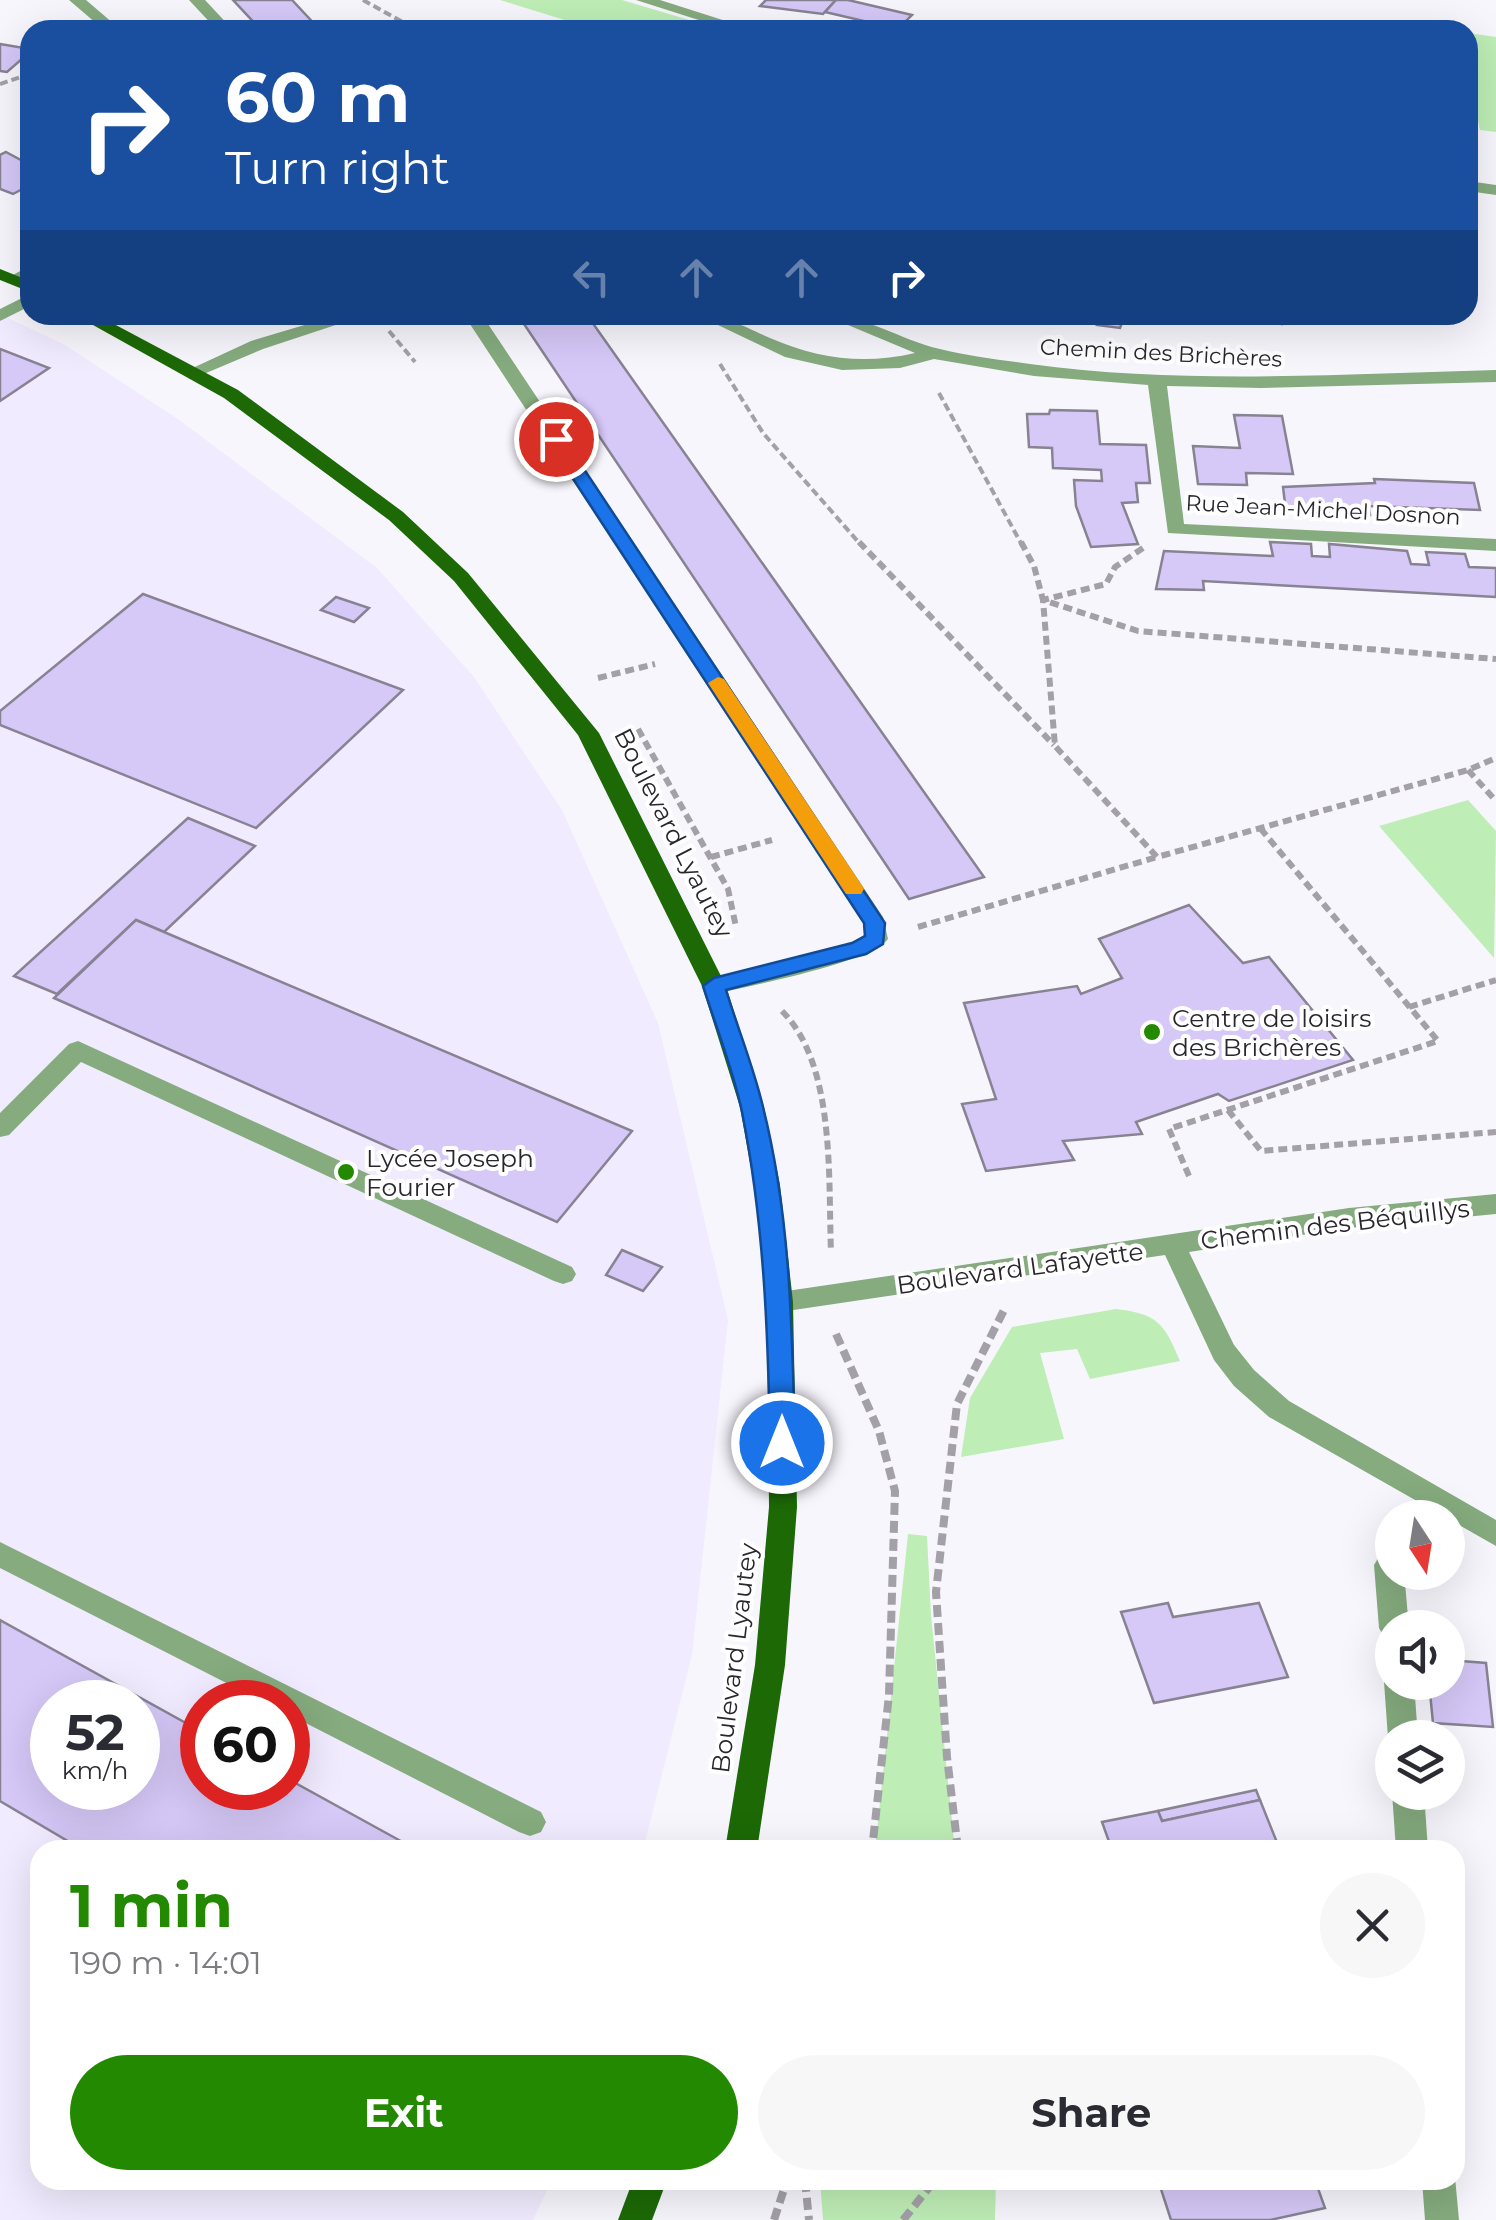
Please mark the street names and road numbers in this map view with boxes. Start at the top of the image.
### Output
street label: Chemin des Brichères [1039,333,1283,373]
street label: Rue Jean-Michel Dosnon [1185,489,1461,531]
street label: Boulevard Lyautey [608,723,740,943]
street label: Chemin des Béquillys [1199,1193,1471,1255]
street label: Boulevard Lafayette [895,1236,1145,1300]
street label: Boulevard Lyautey [705,1541,763,1775]

